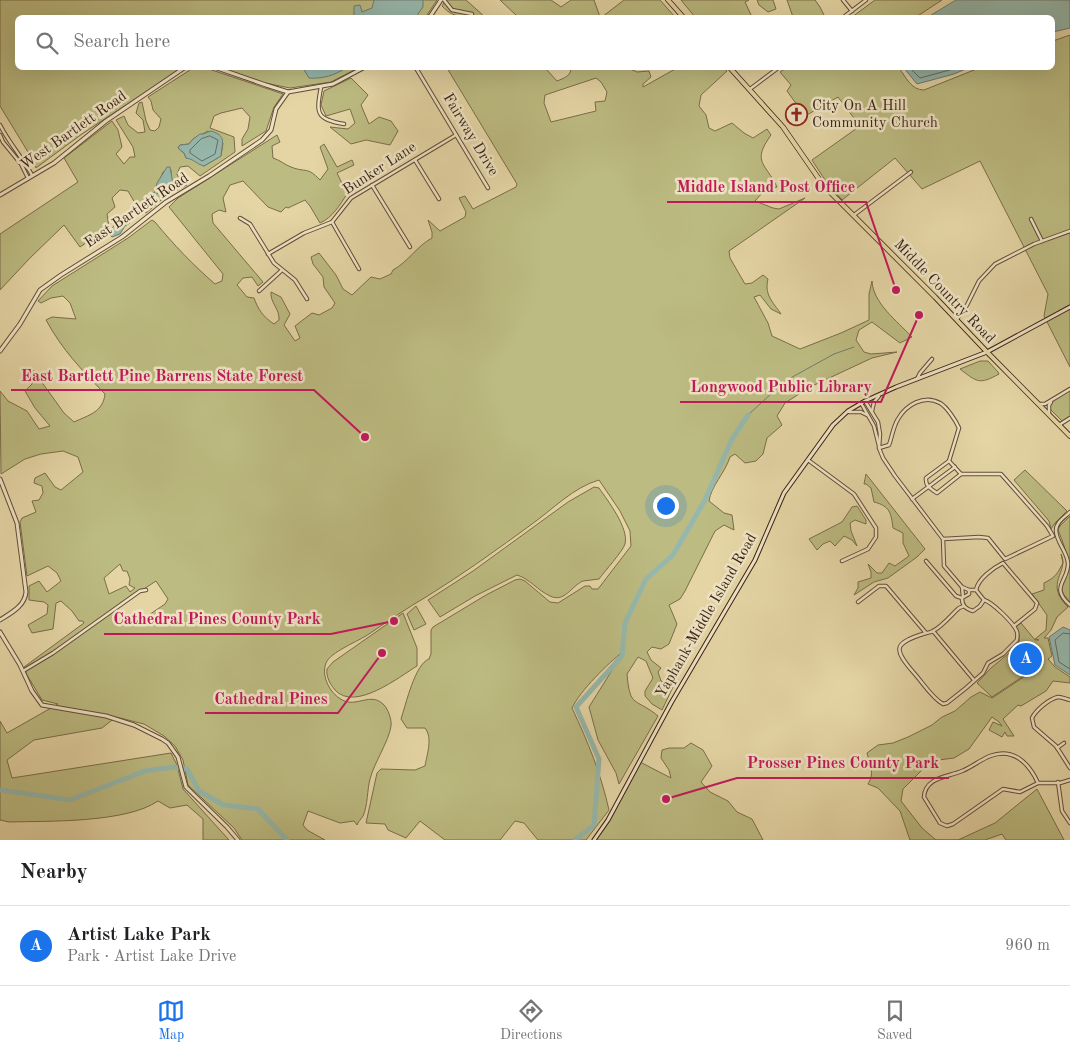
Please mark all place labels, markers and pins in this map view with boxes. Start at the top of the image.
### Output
place label: City On A Hill Community Church [812,99,938,131]
church icon: City On A Hill Community Church [784,103,808,127]
callout: Middle Island Post Office [667,171,866,202]
callout: East Bartlett Pine Barrens State Forest [11,359,314,390]
callout: Longwood Public Library [680,371,881,402]
callout: Cathedral Pines County Park [104,603,331,634]
pin: A [1010,640,1042,678]
callout: Cathedral Pines [205,682,338,713]
callout: Prosser Pines County Park [737,747,949,778]

